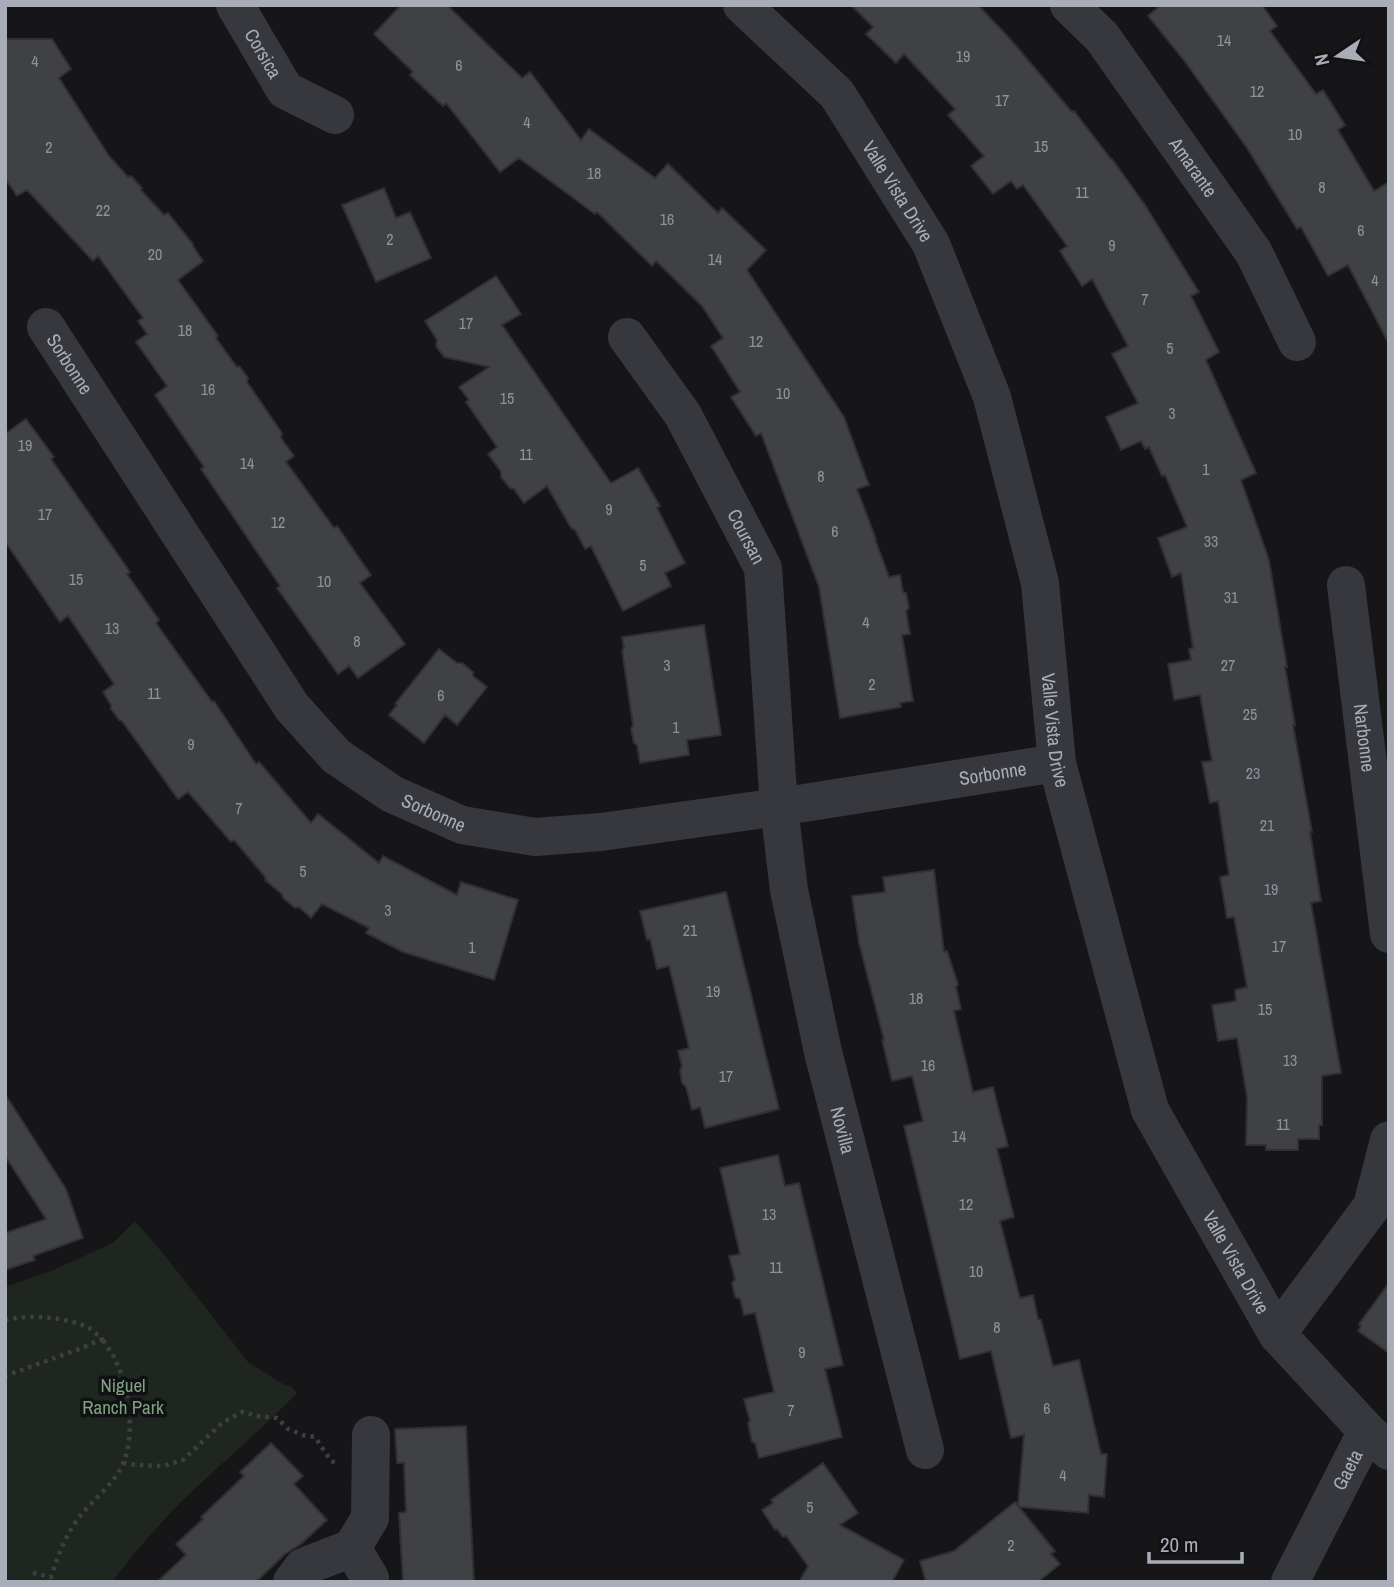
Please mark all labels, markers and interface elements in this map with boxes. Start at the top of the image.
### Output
north arrow [1303,21,1373,91]
street label: Corsica [239,24,288,83]
house number: 14 [1217,29,1231,51]
house number: 19 [956,45,970,67]
house number: 4 [31,50,39,72]
text: N [1308,51,1335,68]
house number: 6 [455,54,463,76]
house number: 12 [1250,80,1264,102]
house number: 17 [995,89,1009,111]
house number: 4 [523,111,531,133]
house number: 10 [1288,123,1302,145]
street label: Amarante [1163,131,1224,202]
house number: 15 [1034,135,1048,157]
house number: 2 [45,136,53,158]
street label: Valle Vista Drive [856,136,939,247]
house number: 18 [587,162,601,184]
house number: 8 [1318,176,1326,198]
house number: 11 [1075,181,1090,203]
house number: 22 [96,199,110,221]
house number: 16 [660,208,674,230]
house number: 6 [1357,219,1365,241]
house number: 2 [386,228,394,250]
house number: 9 [1108,234,1116,256]
house number: 20 [148,243,162,265]
house number: 14 [708,248,722,270]
house number: 4 [1371,269,1379,291]
house number: 7 [1141,288,1149,310]
house number: 17 [459,312,473,334]
house number: 18 [178,319,192,341]
street label: Sorbonne [41,328,99,399]
house number: 12 [749,330,763,352]
house number: 5 [1166,337,1174,359]
house number: 16 [201,378,215,400]
house number: 10 [776,382,790,404]
house number: 15 [500,387,514,409]
house number: 3 [1168,402,1176,424]
house number: 19 [18,434,32,456]
house number: 11 [519,443,534,465]
house number: 14 [240,452,254,474]
house number: 1 [1202,458,1210,480]
house number: 8 [817,465,825,487]
house number: 9 [605,498,613,520]
house number: 17 [38,503,52,525]
street label: Coursan [721,504,772,569]
house number: 12 [271,511,285,533]
house number: 6 [831,520,839,542]
house number: 33 [1204,530,1218,552]
house number: 5 [639,554,647,576]
house number: 15 [69,568,83,590]
house number: 10 [317,570,331,592]
house number: 31 [1224,586,1239,608]
house number: 4 [862,611,870,633]
house number: 13 [105,617,119,639]
house number: 8 [353,630,361,652]
house number: 3 [663,654,671,676]
house number: 27 [1221,654,1235,676]
street label: Valle Vista Drive [1036,672,1076,790]
house number: 2 [868,673,876,695]
house number: 11 [147,682,162,704]
house number: 6 [437,684,445,706]
street label: Narbonne [1348,702,1382,773]
house number: 25 [1243,703,1257,725]
house number: 1 [672,716,680,738]
house number: 9 [187,733,195,755]
street label: Sorbonne [957,755,1028,791]
house number: 23 [1246,762,1260,784]
street label: Sorbonne [398,787,470,838]
house number: 7 [235,797,243,819]
house number: 21 [1260,814,1275,836]
house number: 5 [299,860,307,882]
house number: 19 [1264,878,1278,900]
house number: 3 [384,899,392,921]
house number: 21 [683,919,698,941]
house number: 17 [1272,935,1286,957]
house number: 1 [468,936,476,958]
house number: 19 [706,980,720,1002]
house number: 18 [909,987,923,1009]
house number: 15 [1258,998,1272,1020]
house number: 13 [1283,1049,1297,1071]
house number: 16 [921,1054,935,1076]
house number: 17 [719,1065,733,1087]
street label: Novilla [825,1104,862,1157]
house number: 11 [1276,1113,1291,1135]
house number: 14 [952,1125,966,1147]
house number: 12 [959,1193,973,1215]
house number: 13 [762,1203,776,1225]
street label: Valle Vista Drive [1197,1206,1276,1319]
house number: 11 [769,1256,784,1278]
house number: 10 [969,1260,983,1282]
house number: 8 [993,1316,1001,1338]
house number: 9 [798,1341,806,1363]
park label: Niguel Ranch Park [82,1372,164,1420]
house number: 6 [1043,1397,1051,1419]
house number: 7 [787,1399,795,1421]
street label: Gaeta [1326,1445,1369,1495]
house number: 4 [1059,1464,1067,1486]
house number: 5 [806,1496,814,1518]
scale bar [1149,1520,1242,1564]
text: 20 m [1160,1530,1198,1559]
house number: 2 [1007,1534,1015,1556]

